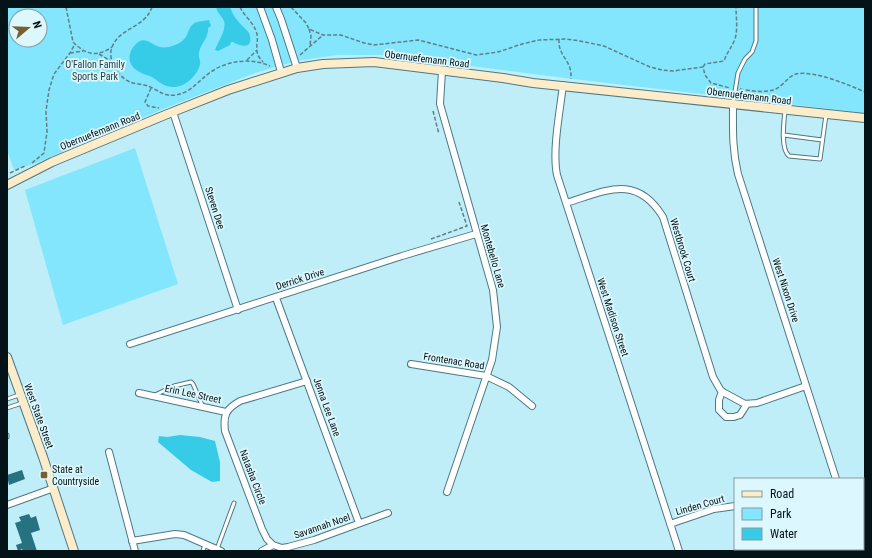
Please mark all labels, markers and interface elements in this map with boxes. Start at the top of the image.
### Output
north arrow [8,8,48,48]
text: N [30,20,44,30]
street label: Obernuefemann Road [384,48,470,70]
park label: O'Fallon Family Sports Park [65,59,125,82]
street label: Obernuefemann Road [706,85,792,107]
street label: Obernuefemann Road [58,110,142,152]
street label: Steven Dee [203,185,227,231]
street label: Westbrook Court [668,217,698,283]
street label: Montebello Lane [479,223,507,289]
street label: West Nixon Drive [770,256,802,324]
street label: Derrick Drive [274,266,326,292]
street label: West Madison Street [595,276,631,358]
street label: Frontenac Road [423,351,485,371]
street label: Jenna Lee Lane [311,376,343,438]
street label: West State Street [22,382,56,450]
street label: Erin Lee Street [164,383,222,405]
street label: Natasha Circle [238,448,269,506]
place label: State at Countryside [52,464,99,487]
marker: State at Countryside [39,470,49,480]
legend [734,478,864,550]
text: Road [770,487,794,501]
street label: Linden Court [674,493,726,517]
text: Park [770,507,792,521]
street label: Savannah Noel [292,511,352,541]
text: Water [770,527,798,541]

